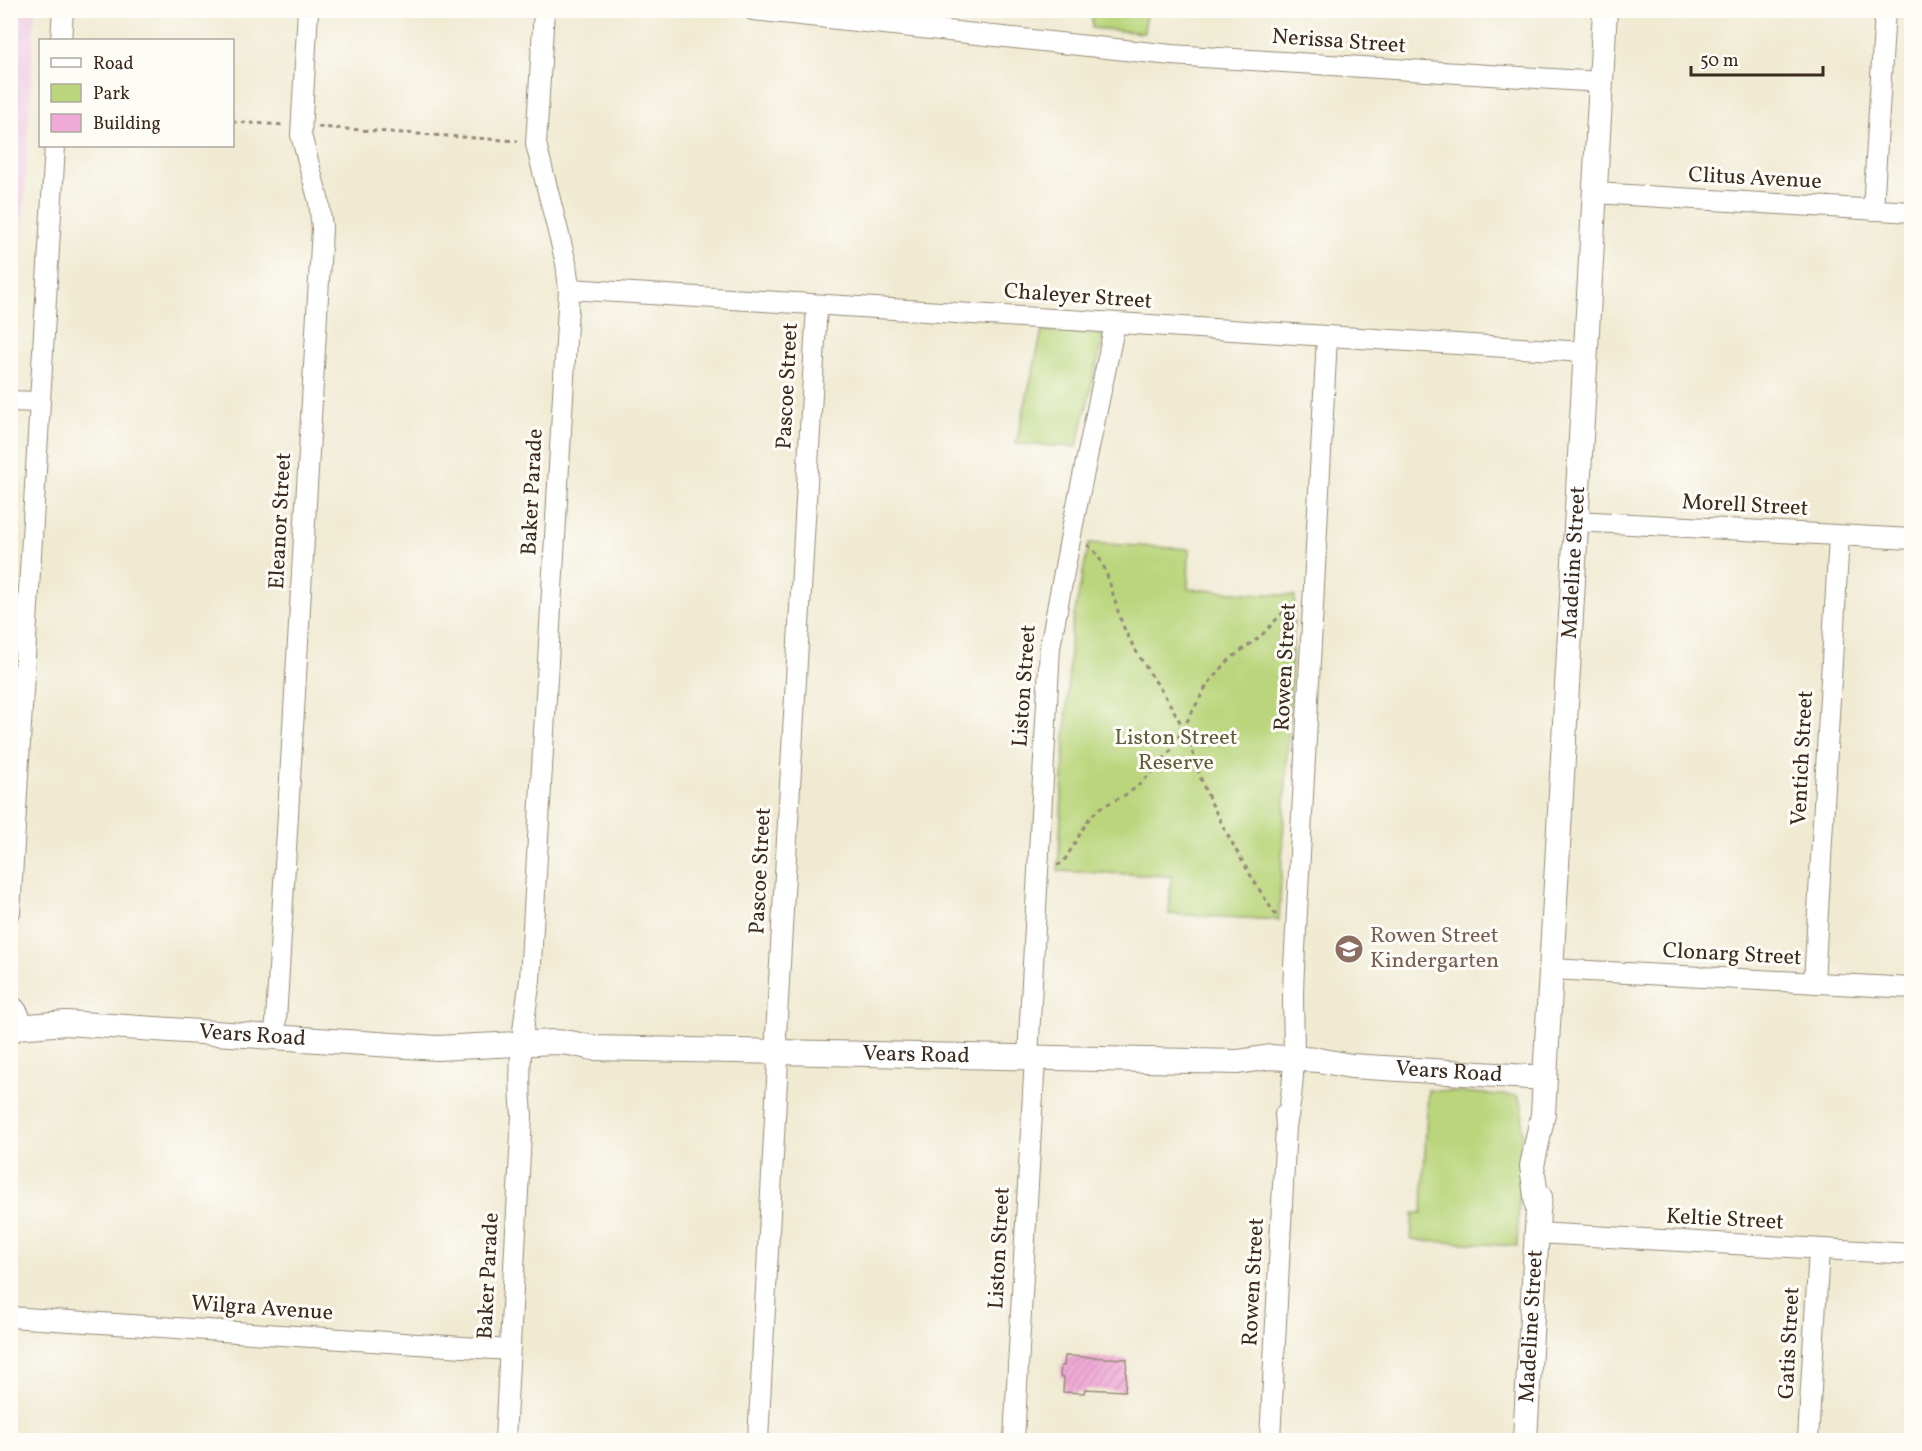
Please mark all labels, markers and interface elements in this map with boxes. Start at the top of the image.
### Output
street label: Nerissa Street [1271,22,1407,62]
legend [39,39,234,147]
scale bar [1691,39,1823,77]
text: 50 m [1700,49,1739,74]
text: Road [93,52,134,77]
text: Park [93,82,130,107]
text: Building [93,112,161,137]
street label: Clitus Avenue [1688,160,1822,198]
street label: Chaleyer Street [1003,276,1153,318]
street label: Pascoe Street [769,321,807,450]
street label: Baker Parade [514,428,552,556]
street label: Eleanor Street [262,451,300,590]
street label: Madeline Street [1554,485,1594,640]
street label: Morell Street [1681,487,1809,525]
street label: Rowen Street [1267,602,1305,732]
street label: Liston Street [1005,623,1045,748]
street label: Ventich Street [1784,689,1822,826]
park label: Liston Street Reserve [1115,723,1238,779]
street label: Pascoe Street [742,806,780,935]
place label: Rowen Street Kindergarten [1370,921,1499,977]
school or university icon: Rowen Street Kindergarten [1333,933,1365,965]
street label: Clonarg Street [1662,936,1803,974]
street label: Vears Road [198,1016,307,1055]
street label: Vears Road [862,1038,970,1072]
street label: Vears Road [1394,1053,1503,1091]
street label: Liston Street [981,1186,1019,1310]
street label: Keltie Street [1665,1201,1785,1239]
street label: Baker Parade [470,1212,508,1340]
street label: Rowen Street [1235,1217,1273,1347]
street label: Madeline Street [1512,1249,1551,1404]
street label: Gatis Street [1772,1286,1808,1400]
street label: Wilgra Avenue [190,1289,334,1329]

